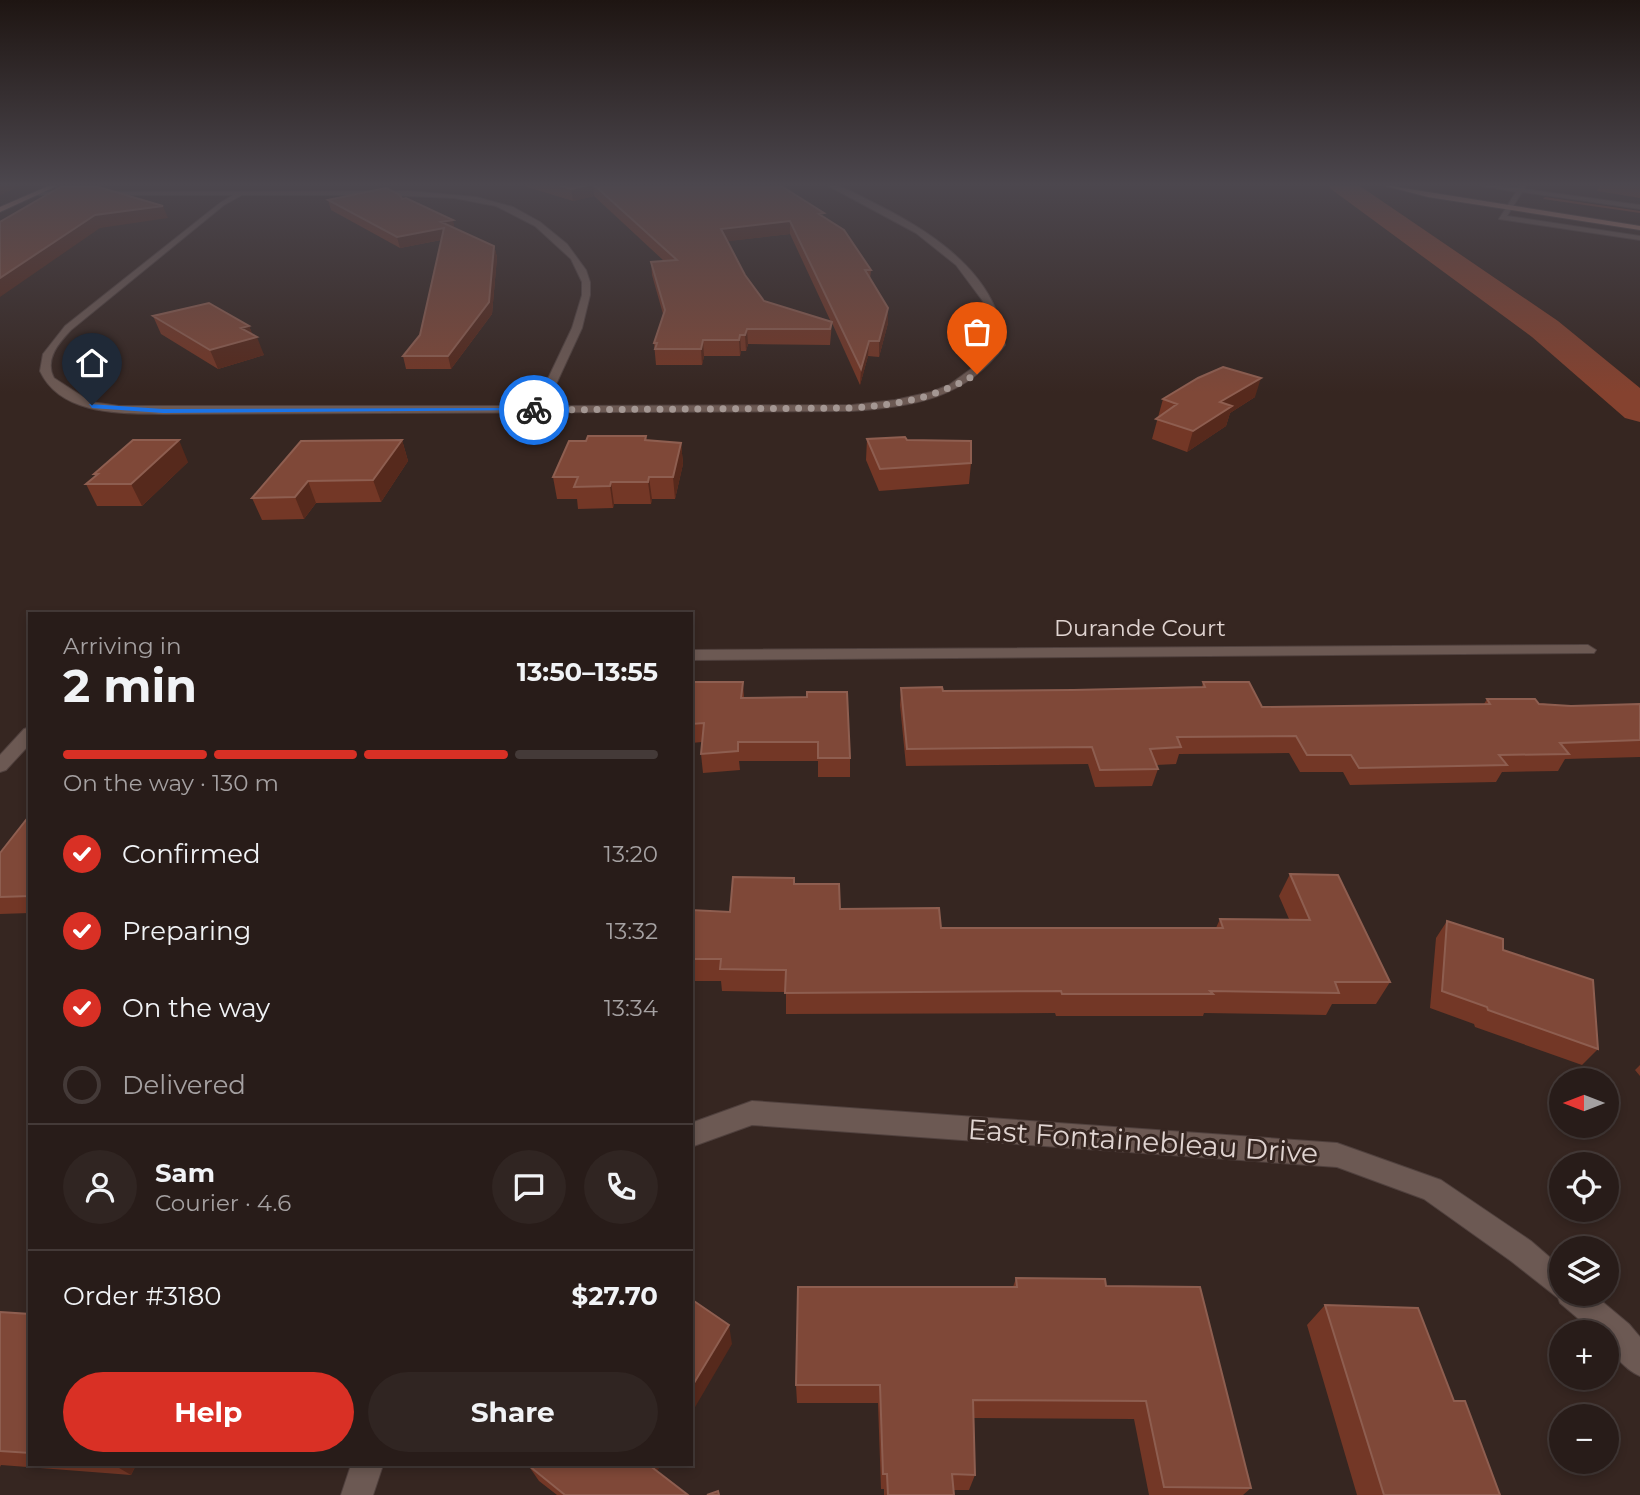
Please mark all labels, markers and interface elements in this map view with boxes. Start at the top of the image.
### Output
pin [947,302,1007,374]
icon: bag [958,313,996,351]
pin [62,333,122,405]
icon: home [73,344,111,382]
courier [499,375,569,445]
icon: bike [515,391,553,429]
street label: Durande Court [1054,614,1226,642]
text: Arriving in [63,632,182,660]
text: 13:50–13:55 [517,656,658,688]
text: 2 min [63,657,197,714]
text: On the way · 130 m [63,769,279,797]
icon: check [63,835,101,873]
text: Confirmed [122,838,261,870]
text: 13:20 [604,840,658,868]
icon: check [63,912,101,950]
text: Preparing [122,915,251,947]
text: 13:32 [606,917,658,945]
icon: check [63,989,101,1027]
text: On the way [122,992,270,1024]
text: 13:34 [604,994,658,1022]
north arrow [1549,1068,1619,1138]
map controls [1549,1068,1619,1474]
text: Delivered [122,1069,246,1101]
street label: East Fontainebleau Drive [967,1112,1319,1170]
button: person [63,1150,137,1224]
button: chat [492,1150,566,1224]
button: phone [584,1150,658,1224]
button: locate [1549,1152,1619,1222]
text: Sam [155,1157,215,1189]
text: Courier · 4.6 [155,1189,291,1217]
button: layers [1549,1236,1619,1306]
text: Order #3180 [63,1280,221,1312]
text: $27.70 [572,1280,658,1312]
button: + [1549,1320,1619,1390]
button: Help [63,1372,354,1452]
button: Share [368,1372,658,1452]
button: − [1549,1404,1619,1474]

